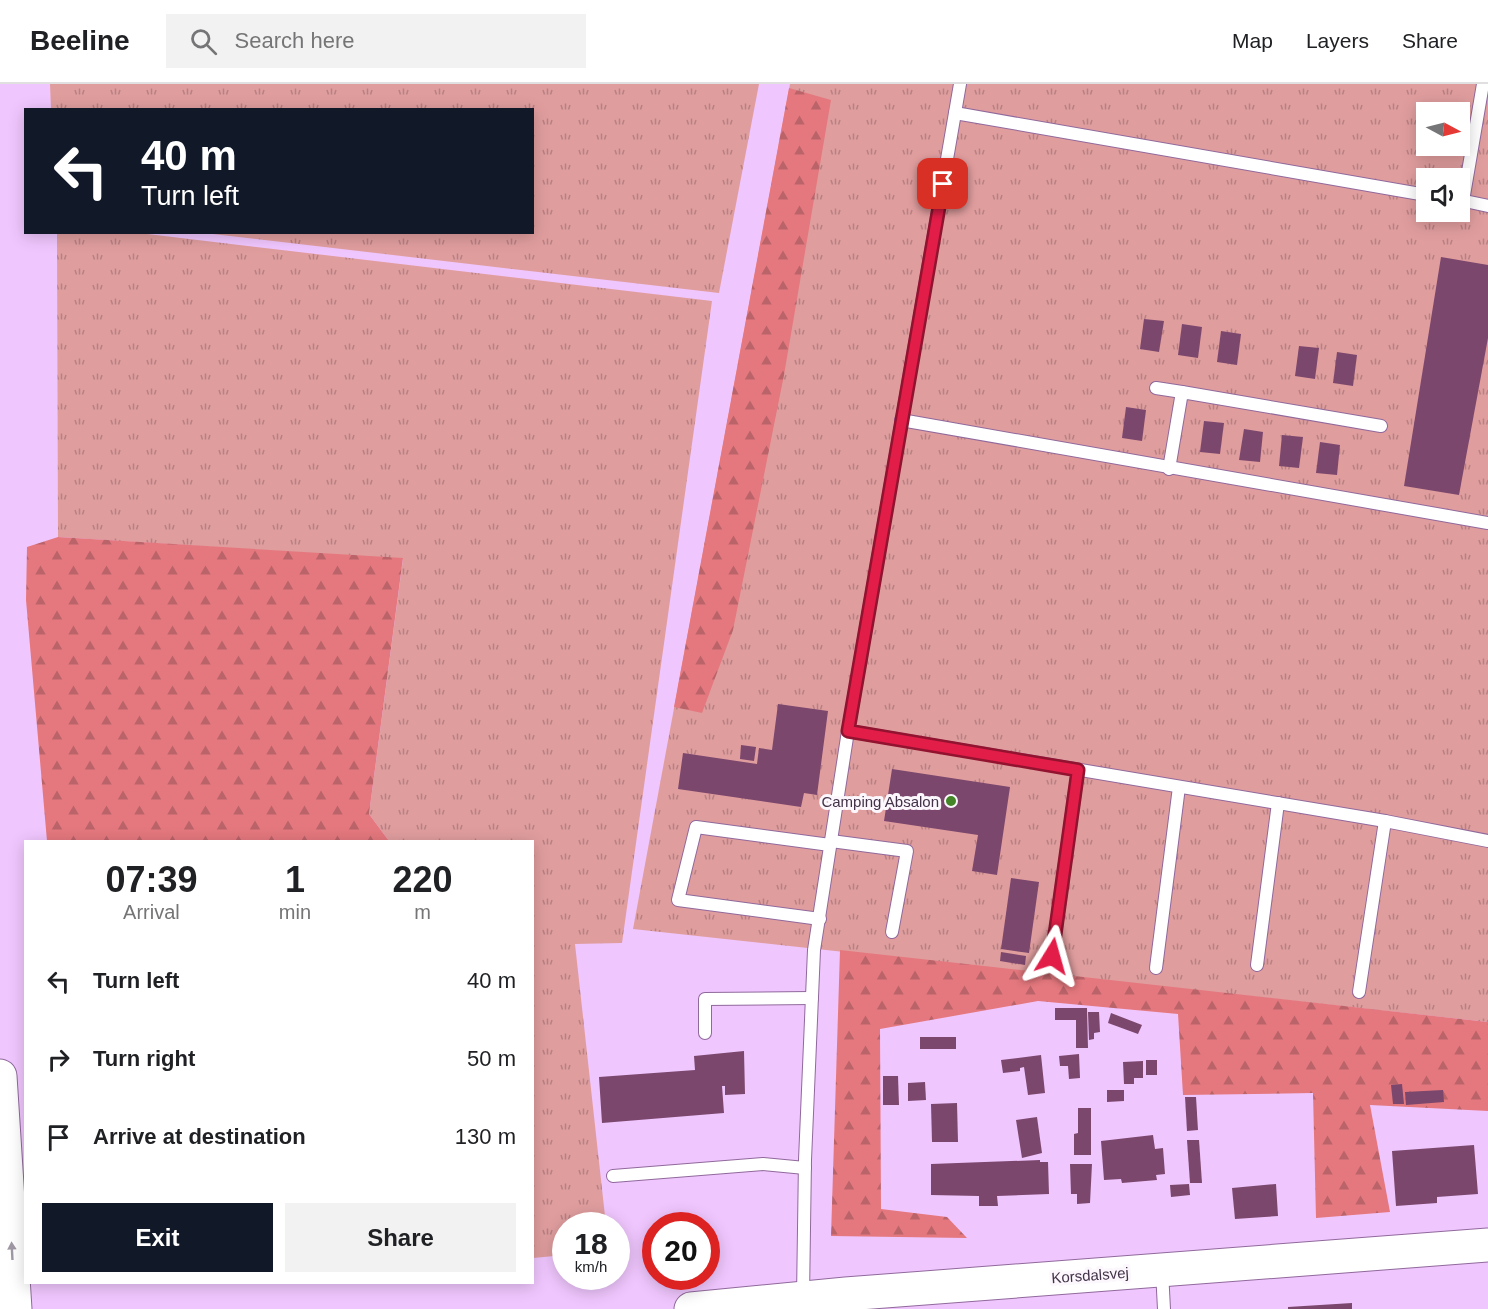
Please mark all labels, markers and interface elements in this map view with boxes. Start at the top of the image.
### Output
search box [166,14,586,68]
text: Beeline [30,25,130,56]
icon: search [187,25,220,58]
text: Search here [235,28,354,53]
text: Map [1232,29,1273,52]
text: Layers [1306,29,1369,52]
text: Share [1402,29,1458,52]
north arrow [1416,102,1470,156]
map controls [1416,102,1470,222]
icon: left [42,132,120,210]
text: 40 m [141,132,237,179]
pin [917,158,968,209]
icon: arrive [926,167,959,200]
button: sound [1416,168,1470,222]
text: Turn left [141,181,239,211]
place label: Camping Absalon [821,793,939,810]
marker: Camping Absalon [944,794,958,808]
text: 07:39 [105,859,197,900]
text: 1 [285,859,305,900]
text: 220 [392,859,453,900]
text: Arrival [123,901,180,923]
text: min [279,901,311,923]
text: m [414,901,431,923]
position arrow [1020,924,1084,988]
icon: left [42,965,75,998]
text: Turn left [93,968,179,993]
text: 40 m [467,968,516,993]
icon: right [42,1043,75,1076]
text: Turn right [93,1046,195,1071]
text: 50 m [467,1046,516,1071]
icon: arrive [42,1121,75,1154]
text: Arrive at destination [93,1124,306,1149]
text: 130 m [455,1124,516,1149]
button: Exit [42,1203,273,1272]
button: Share [285,1203,516,1272]
speed limit sign: 20 [642,1212,720,1290]
text: 18 [574,1227,608,1260]
one-way arrow [7,1241,16,1260]
text: km/h [575,1258,607,1275]
street label: Korsdalsvej [1051,1264,1129,1286]

